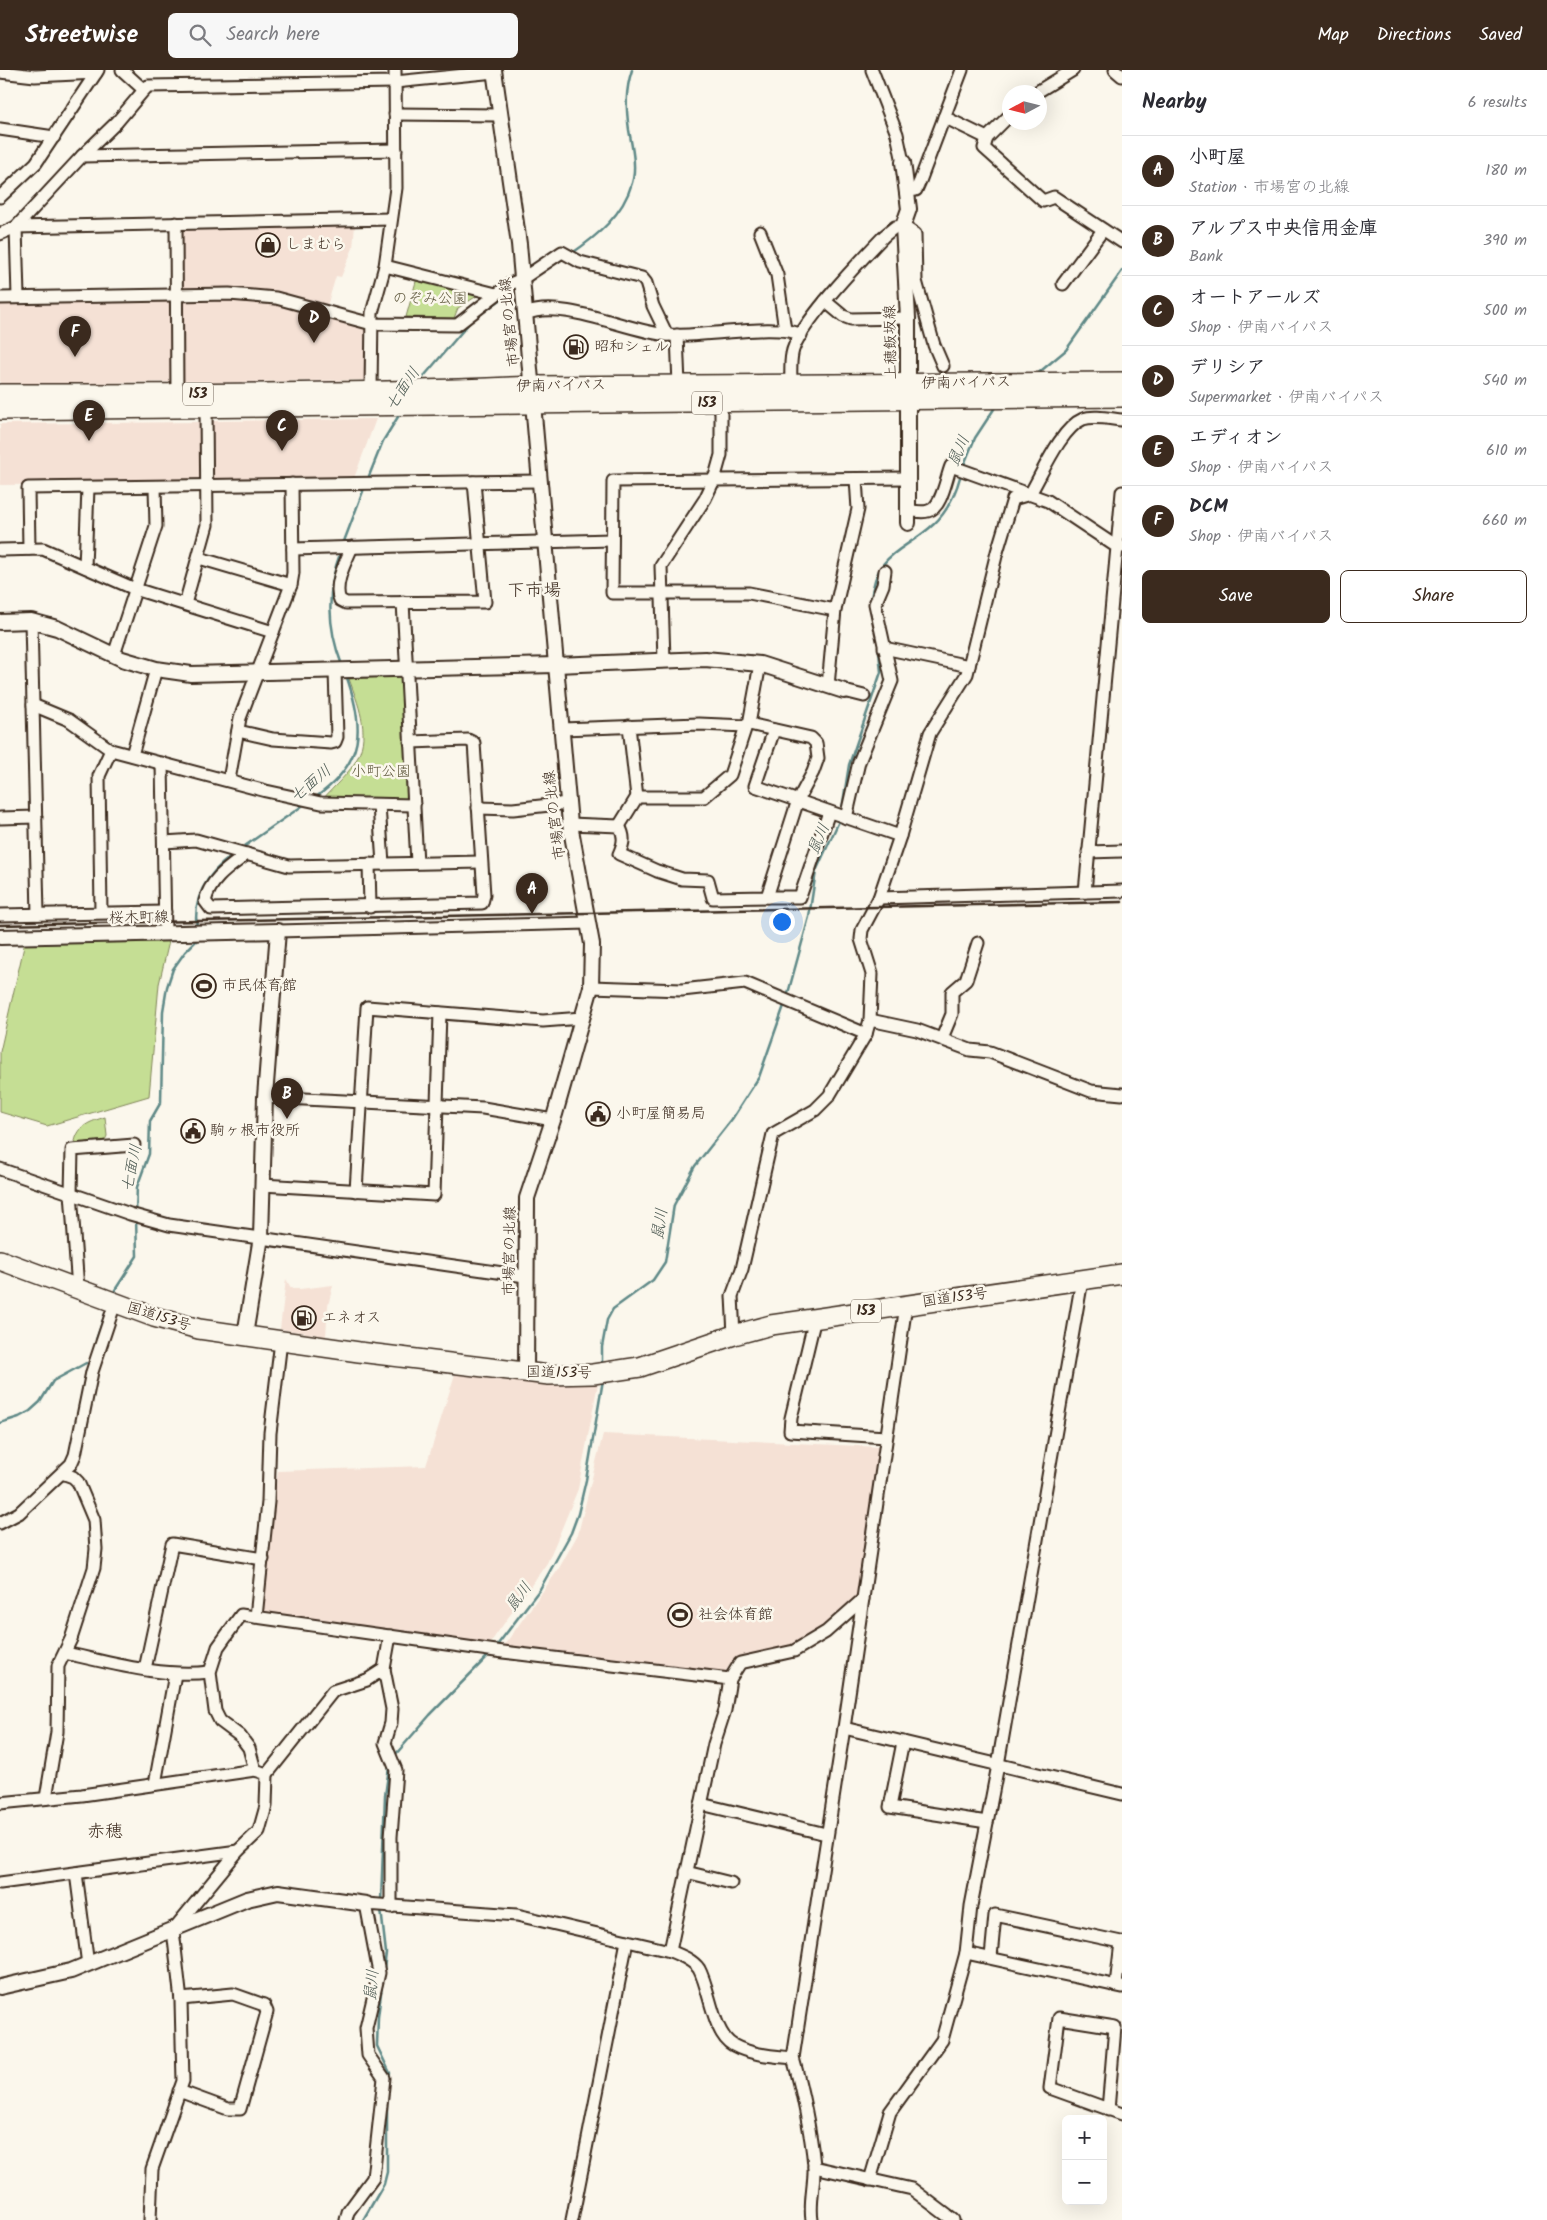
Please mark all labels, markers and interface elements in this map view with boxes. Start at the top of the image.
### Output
search box [168,13,518,58]
text: Streetwise [25,16,138,55]
text: Search here [226,20,320,50]
icon: search [186,21,214,49]
text: Map [1317,21,1349,50]
text: Directions [1377,21,1451,50]
text: Saved [1479,21,1522,50]
north arrow [1002,85,1047,130]
text: Nearby [1142,86,1207,119]
text: 6 results [1468,90,1527,115]
text: 小町屋 [1189,143,1246,173]
text: A [1153,158,1163,183]
text: 180 m [1485,158,1527,183]
text: Station · 市場宮の北線 [1189,175,1350,200]
text: アルプス中央信用金庫 [1189,214,1378,244]
text: B [1153,228,1163,253]
text: 390 m [1483,228,1527,253]
shop icon: しまむら [255,232,281,258]
place label: しまむら [286,233,346,257]
text: Bank [1189,244,1223,269]
street label: 市場宮の北線 [493,276,527,368]
text: オートアールズ [1189,283,1320,313]
park label: のぞみ公園 [392,287,468,311]
text: C [1153,298,1163,323]
text: 500 m [1483,298,1527,323]
pin: D [298,302,330,343]
street label: 上穂飯坂線 [878,304,904,380]
text: Shop · 伊南バイパス [1189,315,1333,340]
pin: F [59,316,91,357]
fuel station icon: 昭和シェル [563,334,589,360]
place label: 昭和シェル [594,335,669,359]
text: デリシア [1189,353,1265,383]
water label: 七面川 [379,362,427,416]
text: D [1153,368,1163,393]
text: 540 m [1482,368,1527,393]
street label: 伊南バイパス [921,370,1011,396]
street label: 伊南バイパス [516,373,606,399]
road number: 153 [183,382,213,406]
text: Supermarket · 伊南バイパス [1189,385,1384,410]
road number: 153 [692,392,722,414]
pin: E [73,400,105,441]
pin: C [266,410,298,451]
text: エディオン [1189,423,1282,453]
water label: 鼠川 [941,431,977,471]
text: E [1154,438,1162,463]
text: 610 m [1486,438,1527,463]
text: Shop · 伊南バイパス [1189,455,1333,480]
text: DCM [1189,492,1228,522]
text: F [1154,508,1162,533]
text: 660 m [1482,508,1527,533]
text: Shop · 伊南バイパス [1189,524,1333,549]
button: Save [1142,570,1330,623]
button: Share [1340,570,1527,623]
district label: 下市場 [507,577,561,606]
water label: 七面川 [285,759,337,809]
park label: 小町公園 [351,760,411,784]
street label: 市場宮の北線 [538,769,572,861]
water label: 鼠川 [801,819,837,859]
pin: A [516,873,548,914]
street label: 桜木町線 [109,905,169,931]
your location [769,909,795,935]
sports icon: 市民体育館 [191,973,217,999]
place label: 市民体育館 [222,974,297,998]
pin: B [271,1078,303,1119]
public building icon: 小町屋簡易局 [585,1101,611,1127]
place label: 小町屋簡易局 [616,1102,706,1126]
public building icon: 駒ヶ根市役所 [180,1118,206,1144]
place label: 駒ヶ根市役所 [210,1119,300,1143]
water label: 七面川 [115,1142,149,1194]
street label: 市場宮の北線 [497,1206,523,1296]
water label: 鼠川 [645,1206,675,1242]
street label: 国道153号 [920,1282,990,1314]
street label: 国道153号 [124,1296,194,1338]
road number: 153 [851,1300,881,1322]
fuel station icon: エネオス [291,1305,317,1331]
place label: エネオス [322,1306,381,1330]
street label: 国道153号 [526,1360,592,1386]
water label: 鼠川 [499,1577,539,1617]
sports icon: 社会体育館 [667,1602,693,1628]
place label: 社会体育館 [698,1603,773,1627]
district label: 赤穂 [87,1818,123,1847]
water label: 鼠川 [358,1968,386,2002]
map controls [1062,2115,1107,2205]
button: + [1062,2115,1107,2160]
button: − [1062,2160,1107,2205]

